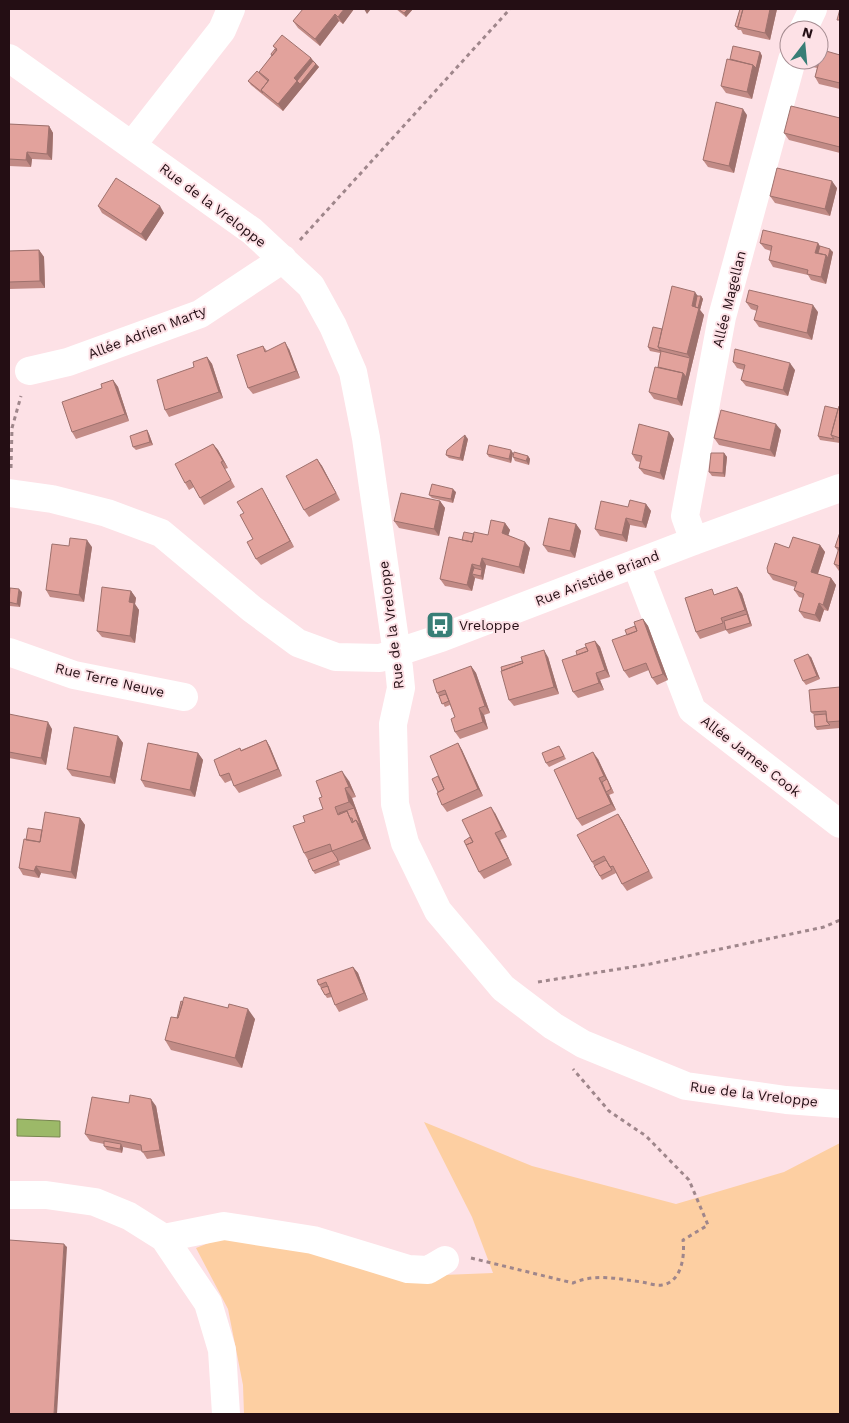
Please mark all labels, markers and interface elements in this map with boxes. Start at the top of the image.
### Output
north arrow [779,20,829,70]
text: N [800,23,815,42]
street label: Rue de la Vreloppe [157,160,269,250]
street label: Allée Magellan [709,249,749,349]
street label: Allée Adrien Marty [86,302,209,362]
street label: Rue Aristide Briand [533,547,661,609]
street label: Rue de la Vreloppe [375,560,407,690]
bus stop icon: Vreloppe [425,610,455,640]
place label: Vreloppe [459,617,519,633]
street label: Rue Terre Neuve [54,660,166,700]
street label: Allée James Cook [698,712,804,800]
street label: Rue de la Vreloppe [689,1078,819,1110]

